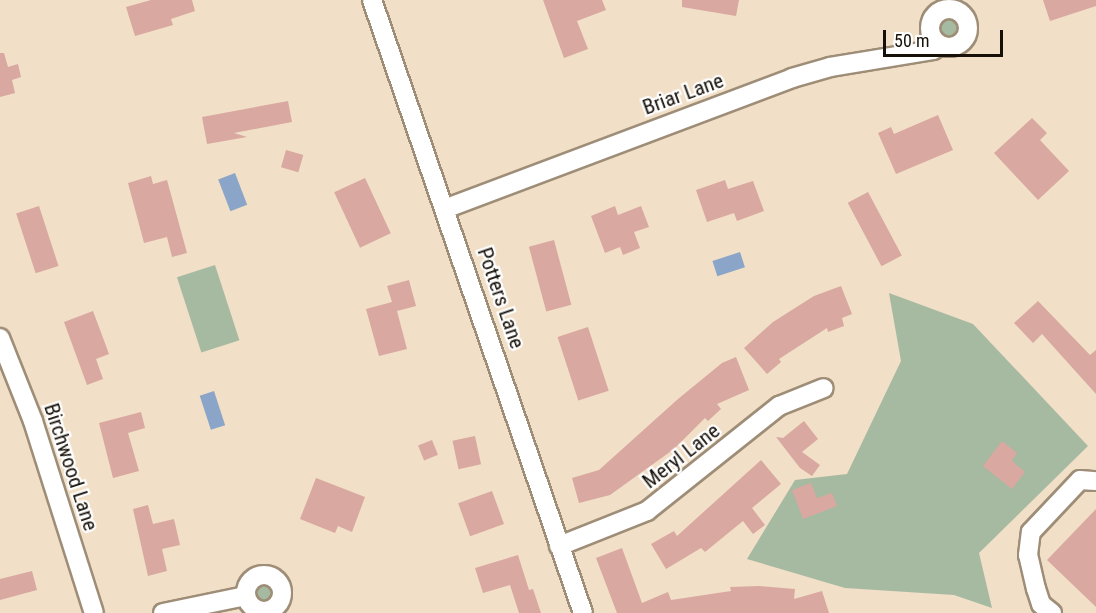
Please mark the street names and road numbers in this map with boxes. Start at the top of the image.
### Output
street label: Briar Lane [639,68,727,120]
street label: Potters Lane [472,244,530,352]
street label: Birchwood Lane [39,400,103,534]
street label: Meryl Lane [637,418,725,494]

